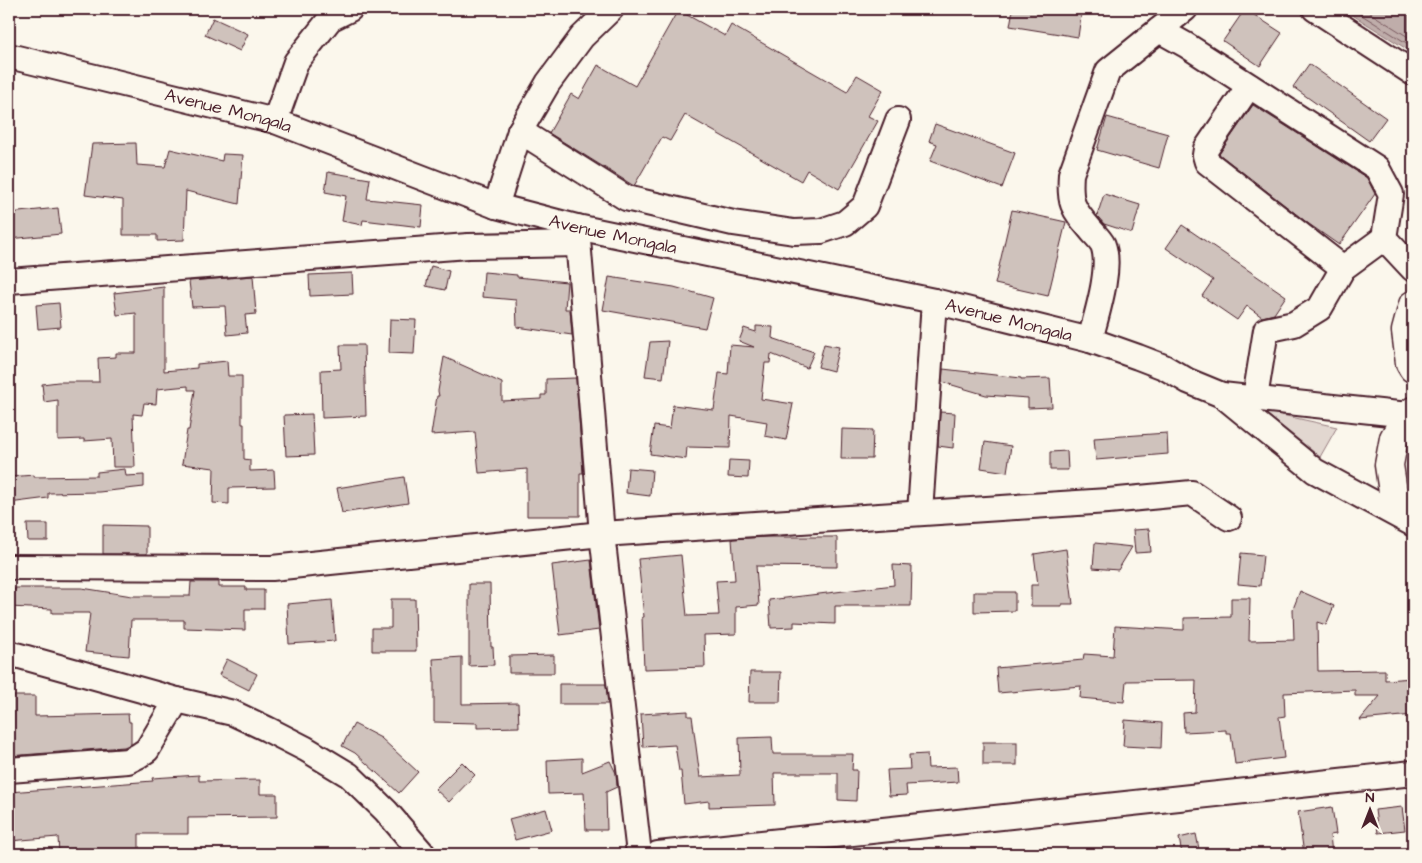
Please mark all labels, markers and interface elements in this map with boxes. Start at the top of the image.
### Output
street label: Avenue Mongala [162,82,296,139]
street label: Avenue Mongala [546,208,679,260]
street label: Avenue Mongala [943,292,1075,348]
north arrow [1344,786,1394,836]
text: N [1366,788,1375,808]

